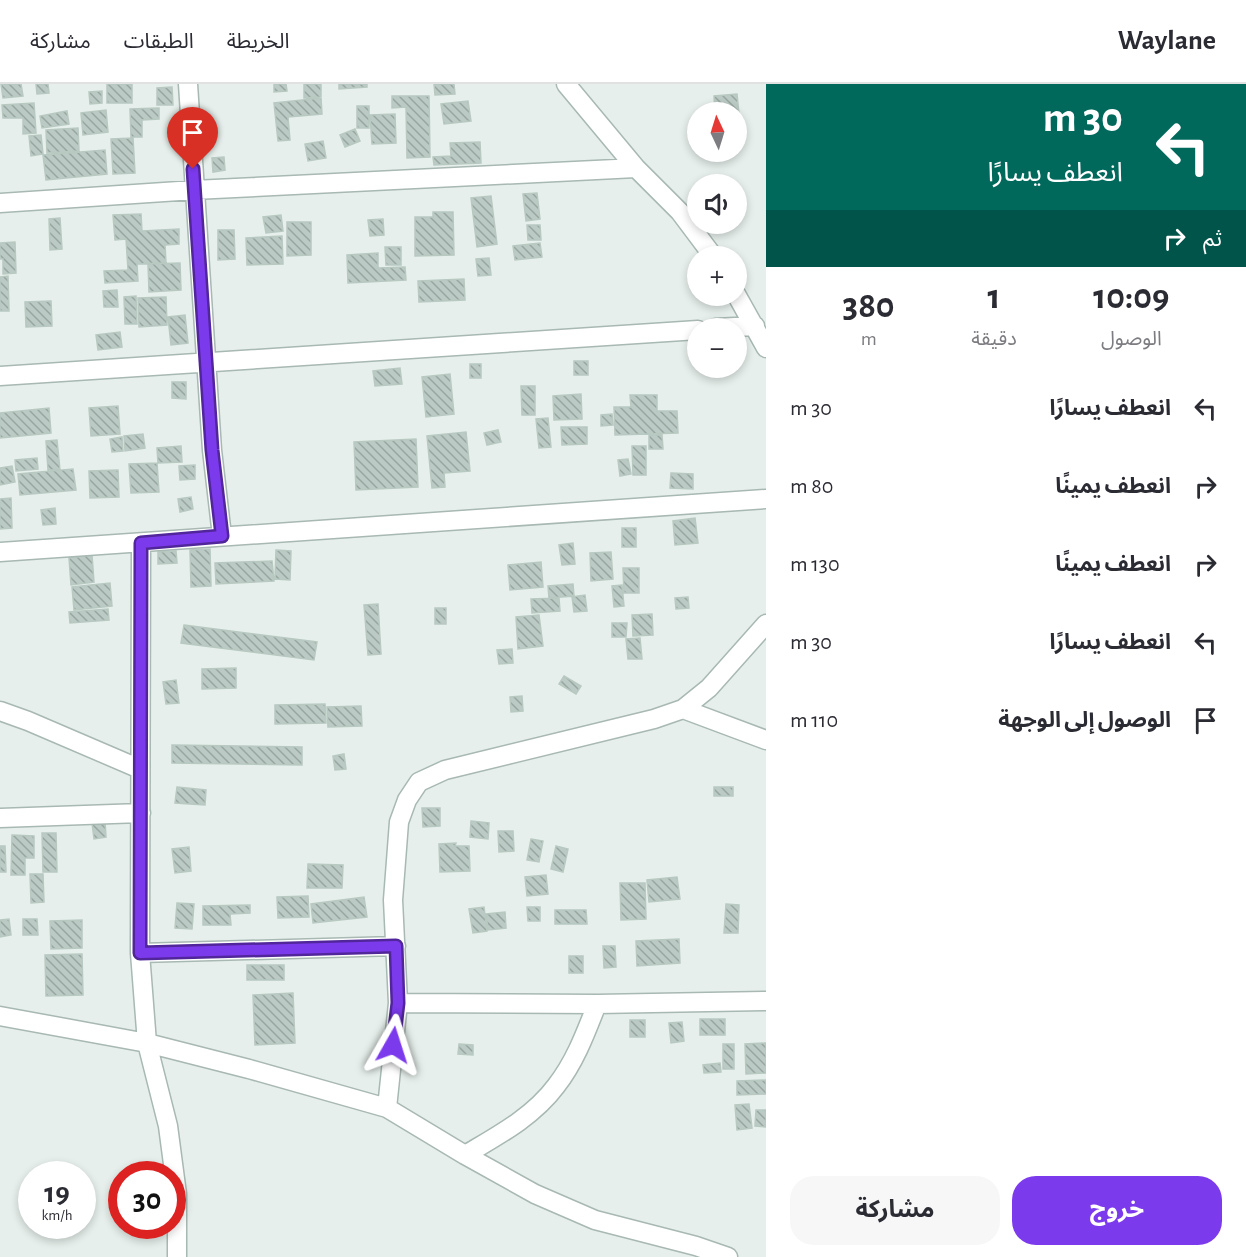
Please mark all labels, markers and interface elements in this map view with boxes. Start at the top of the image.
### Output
text: Waylane [1118,27,1216,55]
text: مشاركة [30,31,91,52]
text: الطبقات [124,31,194,52]
text: الخريطة [227,31,290,52]
text: 30 m [1043,97,1123,139]
north arrow [687,102,747,162]
map controls [687,102,747,378]
pin [167,107,218,169]
icon: left [1144,108,1222,186]
icon: arrive [176,116,209,149]
text: انعطف يسارًا [987,159,1123,186]
button: sound [687,174,747,234]
icon: right [1158,222,1191,255]
text: ثم [1203,228,1222,250]
button: + [687,246,747,306]
text: 1 [988,279,1000,315]
text: 10:09 [1093,279,1169,315]
text: 380 [843,288,895,324]
button: − [687,318,747,378]
text: m [861,329,877,349]
text: دقيقة [971,329,1017,349]
text: الوصول [1101,329,1162,349]
icon: left [1189,392,1222,425]
text: 30 m [790,397,832,419]
text: انعطف يسارًا [1049,397,1171,419]
icon: right [1189,470,1222,503]
text: 80 m [790,475,833,497]
text: انعطف يمينًا [1055,475,1171,497]
icon: right [1189,548,1222,581]
text: 130 m [790,553,840,575]
text: انعطف يمينًا [1055,553,1171,575]
icon: left [1189,626,1222,659]
text: 30 m [790,631,832,653]
text: انعطف يسارًا [1049,631,1171,653]
icon: arrive [1189,704,1222,737]
text: 110 m [790,709,838,731]
text: الوصول إلى الوجهة [998,709,1171,731]
position arrow [361,1013,425,1077]
speed limit sign: 30 [108,1161,186,1239]
button: مشاركة [790,1176,1000,1245]
button: خروج [1012,1176,1222,1245]
text: 19 [44,1178,70,1208]
text: km/h [42,1208,72,1223]

